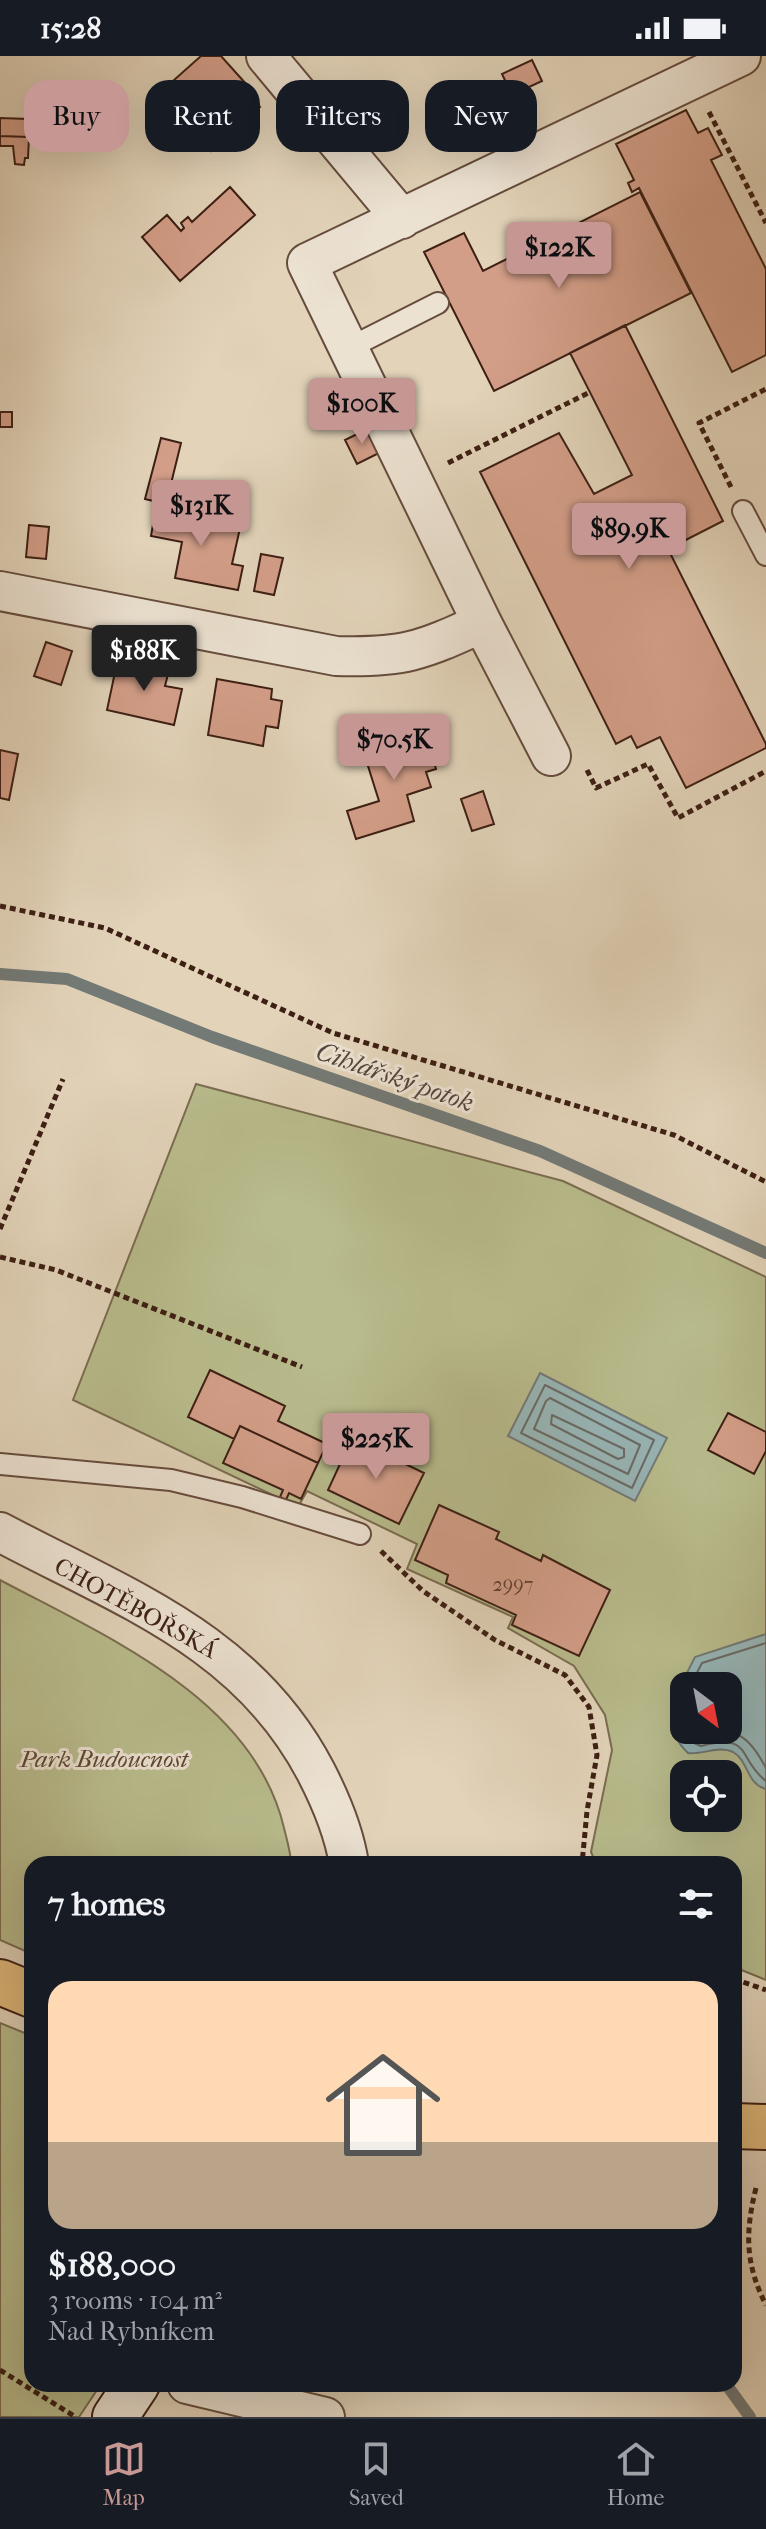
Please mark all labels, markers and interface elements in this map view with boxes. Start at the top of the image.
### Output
text: 15:28 [40,11,101,46]
chip: Buy [24,80,129,152]
chip: Rent [145,80,260,152]
chip: Filters [276,80,409,152]
chip: New [425,80,537,152]
pin: $122K [503,222,615,290]
text: $122K [524,232,594,263]
pin: $100K [306,378,418,446]
text: $100K [326,388,398,419]
pin: $131K [145,480,257,548]
text: $131K [170,490,232,521]
pin: $89.9K [564,503,694,571]
text: $89.9K [590,513,668,544]
pin: $188K [88,625,200,693]
text: $188K [110,635,178,666]
pin: $70.5K [329,714,459,782]
text: $70.5K [356,724,432,755]
water label: Cihlářský potok [312,1036,478,1118]
pin: $225K [320,1413,432,1481]
text: $225K [340,1423,412,1454]
street label: CHOTĚBOŘSKÁ [50,1550,224,1665]
house number: 2997 [493,1573,534,1596]
north arrow [670,1672,742,1744]
map controls [670,1672,742,1832]
park label: Park Budoucnost [19,1745,190,1773]
button: locate [670,1760,742,1832]
icon: filters [674,1882,718,1926]
text: 7 homes [48,1884,165,1924]
icon: home [311,2033,455,2177]
text: $188,000 [48,2245,176,2285]
text: 3 rooms · 104 m² [48,2285,222,2316]
text: Nad Rybníkem [48,2316,214,2347]
tab: Map [102,2437,146,2511]
tab: Saved [349,2437,404,2511]
tab: Home [607,2437,664,2511]

